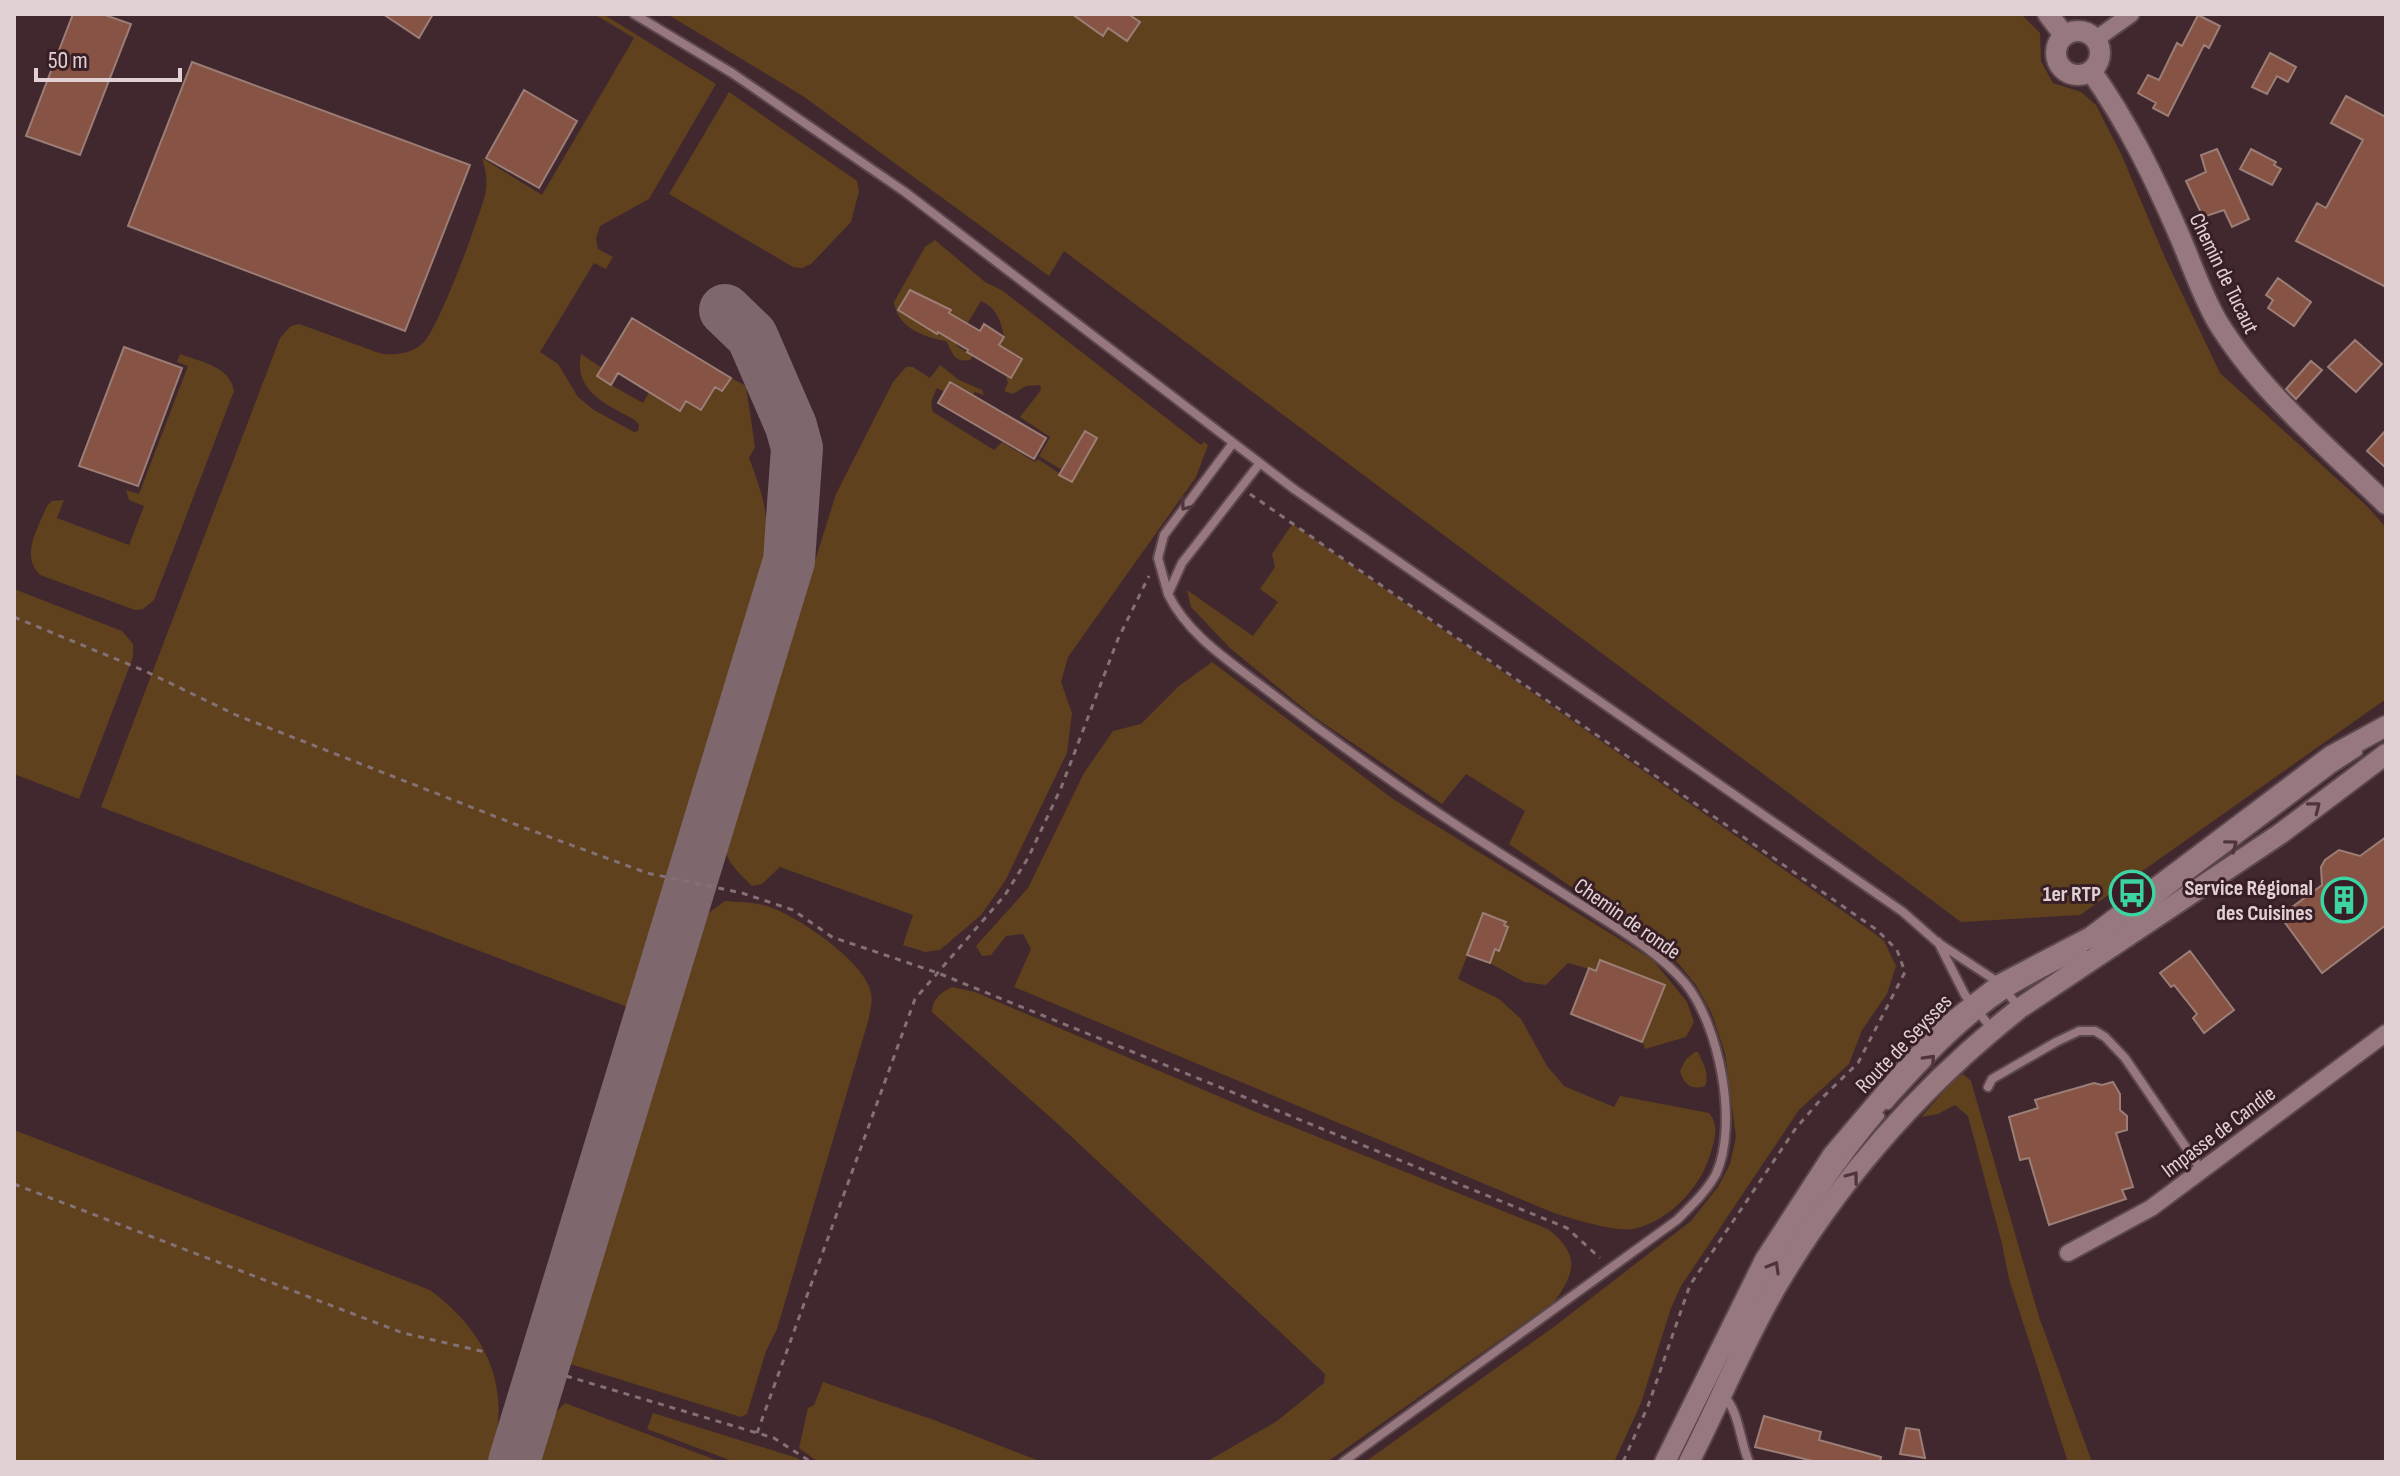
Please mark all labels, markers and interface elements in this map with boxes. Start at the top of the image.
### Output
scale bar [36,32,180,82]
text: 50 m [48,46,88,75]
street label: Chemin de Tucaut [2183,209,2265,339]
one-way arrow [1182,496,1196,511]
one-way arrow [2306,802,2320,817]
one-way arrow [2223,841,2237,855]
bus stop icon: 1er RTP [2108,869,2156,917]
street label: Chemin de ronde [1569,873,1686,966]
place label: Service Régional des Cuisines [2184,875,2313,927]
building icon: Service Régional des Cuisines [2320,876,2368,924]
place label: 1er RTP [2043,881,2101,908]
street label: Route de Seysses [1850,989,1958,1099]
one-way arrow [1920,1055,1935,1069]
street label: Impasse de Candie [2157,1081,2281,1184]
one-way arrow [1843,1171,1858,1186]
one-way arrow [1764,1261,1780,1276]

